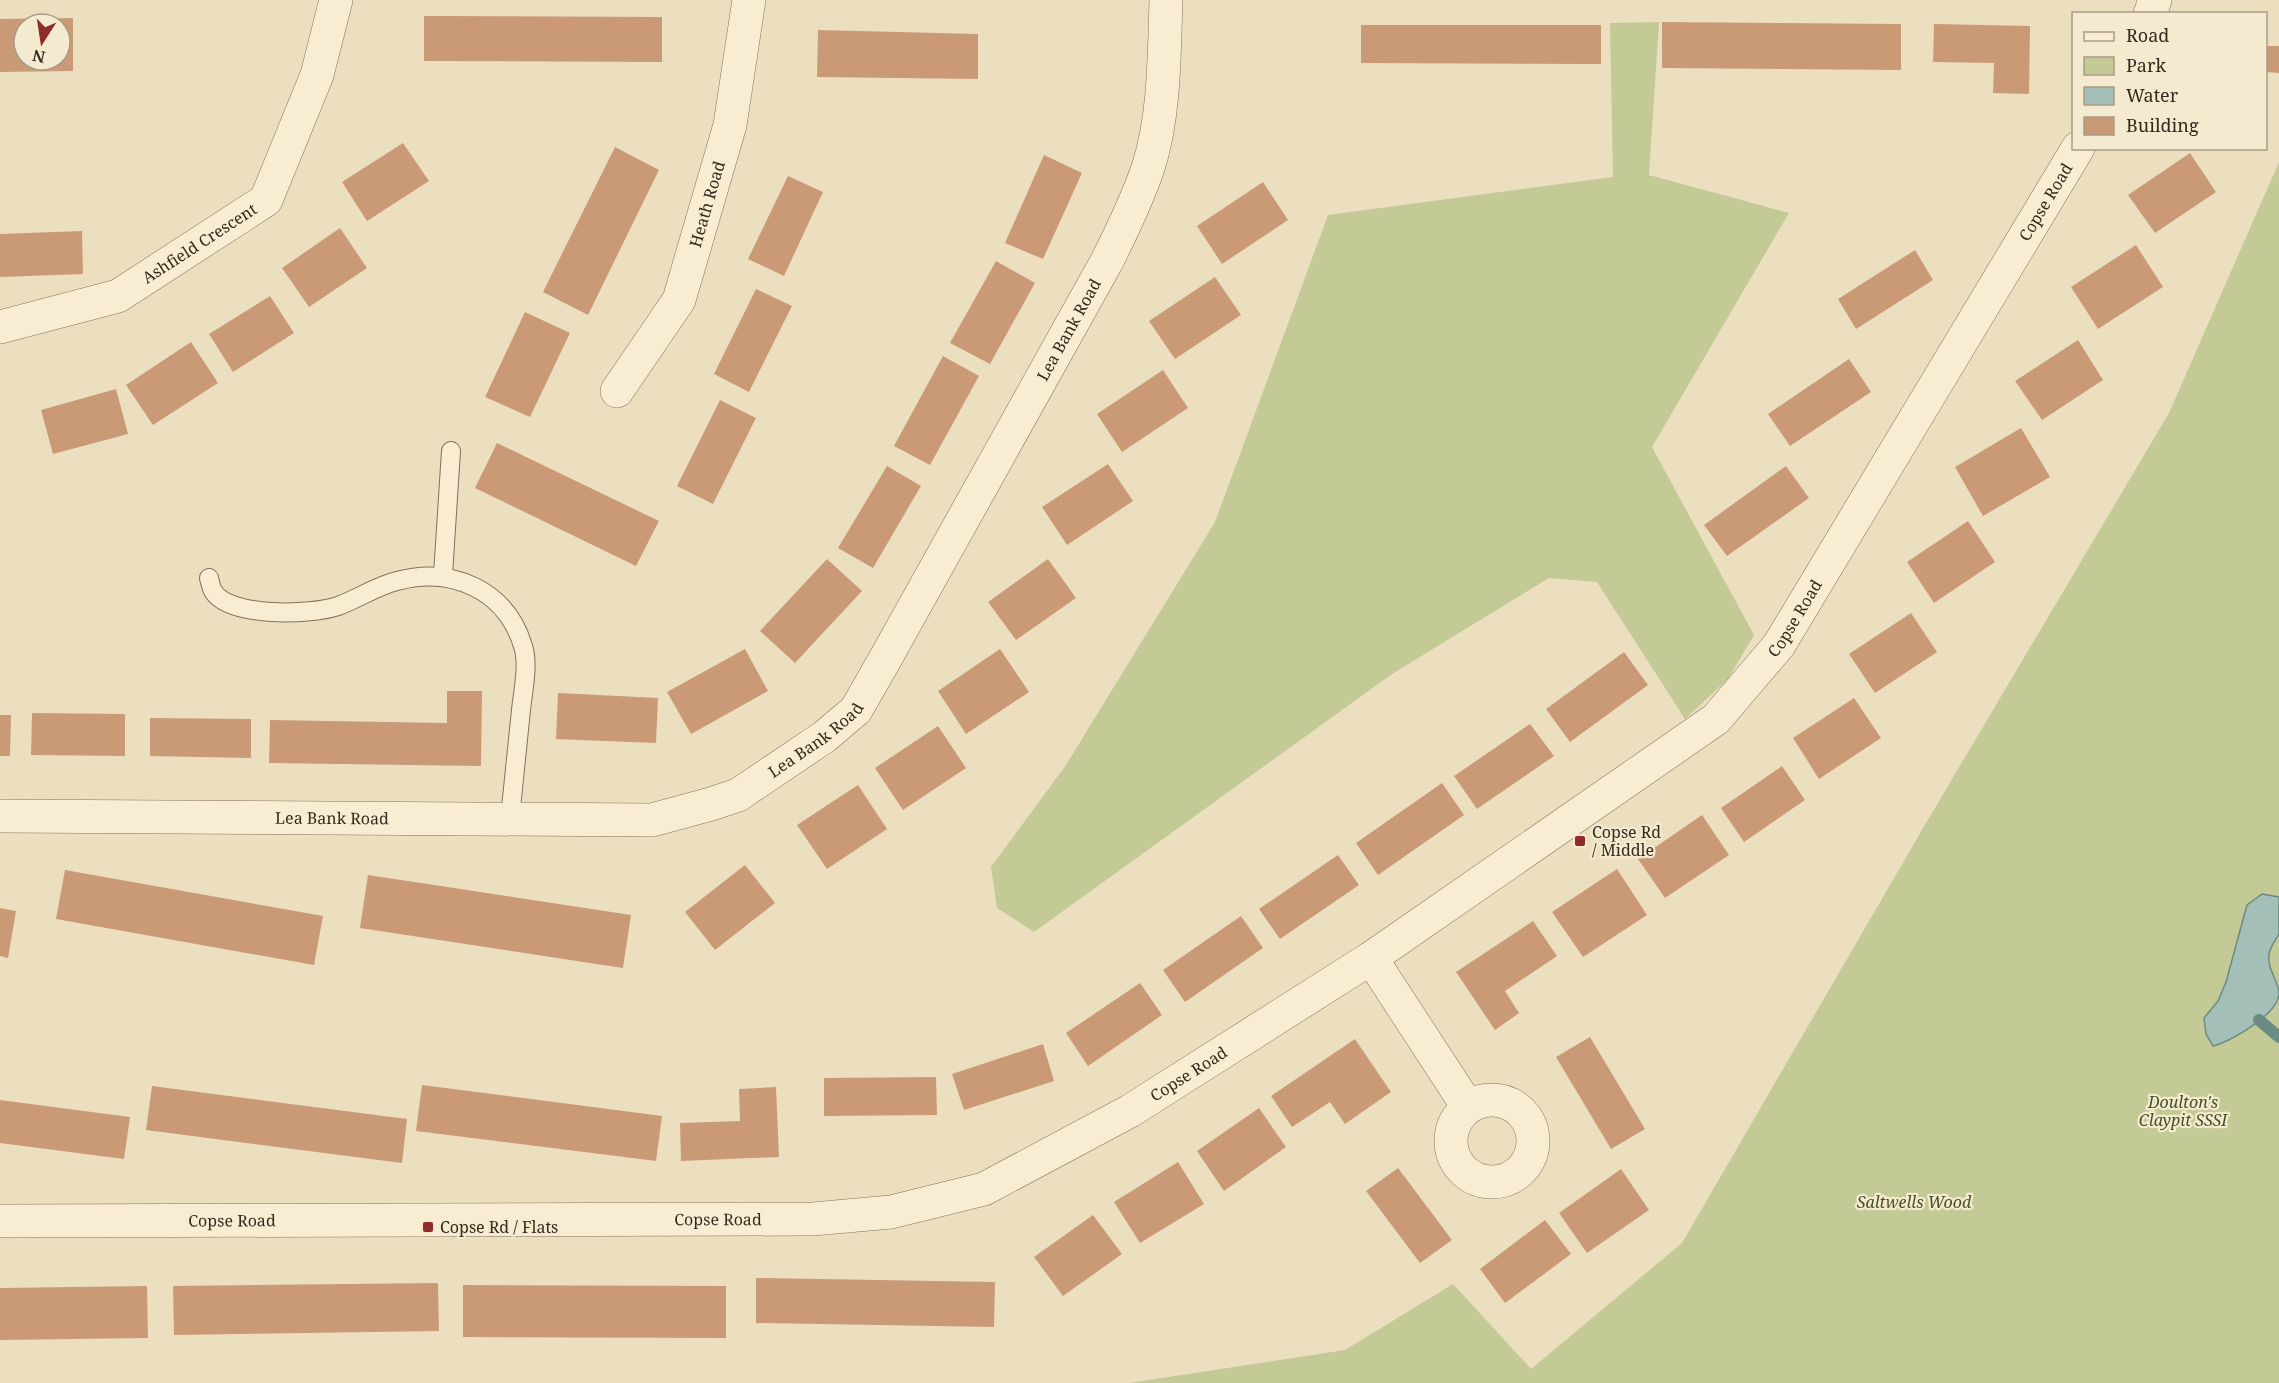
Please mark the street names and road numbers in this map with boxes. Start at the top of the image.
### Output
street label: Heath Road [684,158,730,250]
street label: Copse Road [2014,159,2078,245]
street label: Ashfield Crescent [138,198,261,288]
street label: Lea Bank Road [1031,275,1106,385]
street label: Copse Road [1762,575,1827,662]
street label: Lea Bank Road [764,699,869,783]
street label: Lea Bank Road [275,807,389,829]
street label: Copse Road [1146,1041,1231,1107]
street label: Copse Road [674,1208,762,1230]
street label: Copse Road [188,1209,276,1232]

